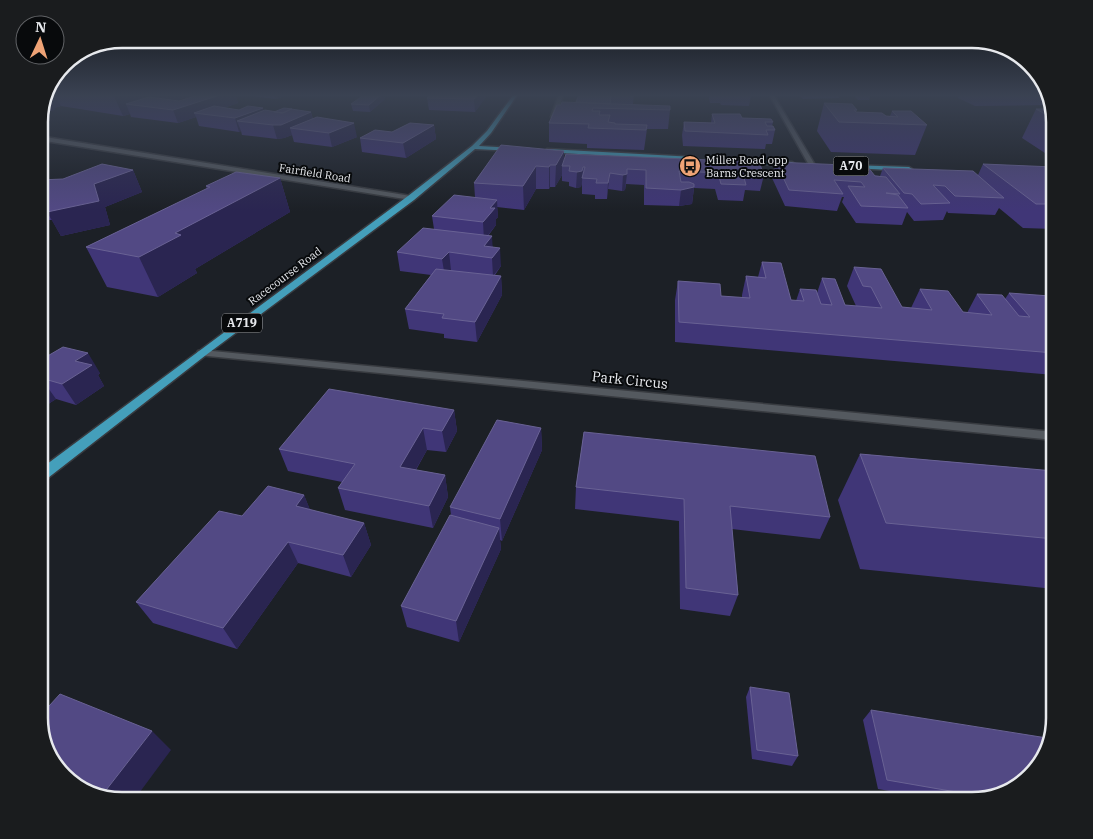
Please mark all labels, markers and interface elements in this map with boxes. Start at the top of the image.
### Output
north arrow [15,15,65,65]
text: N [35,18,47,36]
place label: Miller Road opp Barns Crescent [706,153,788,180]
bus stop icon: Miller Road opp Barns Crescent [678,154,702,178]
road number: A70 [834,157,868,176]
street label: Fairfield Road [278,160,352,186]
street label: Racecourse Road [245,244,325,308]
road number: A719 [222,314,262,332]
street label: Park Circus [591,367,669,393]

